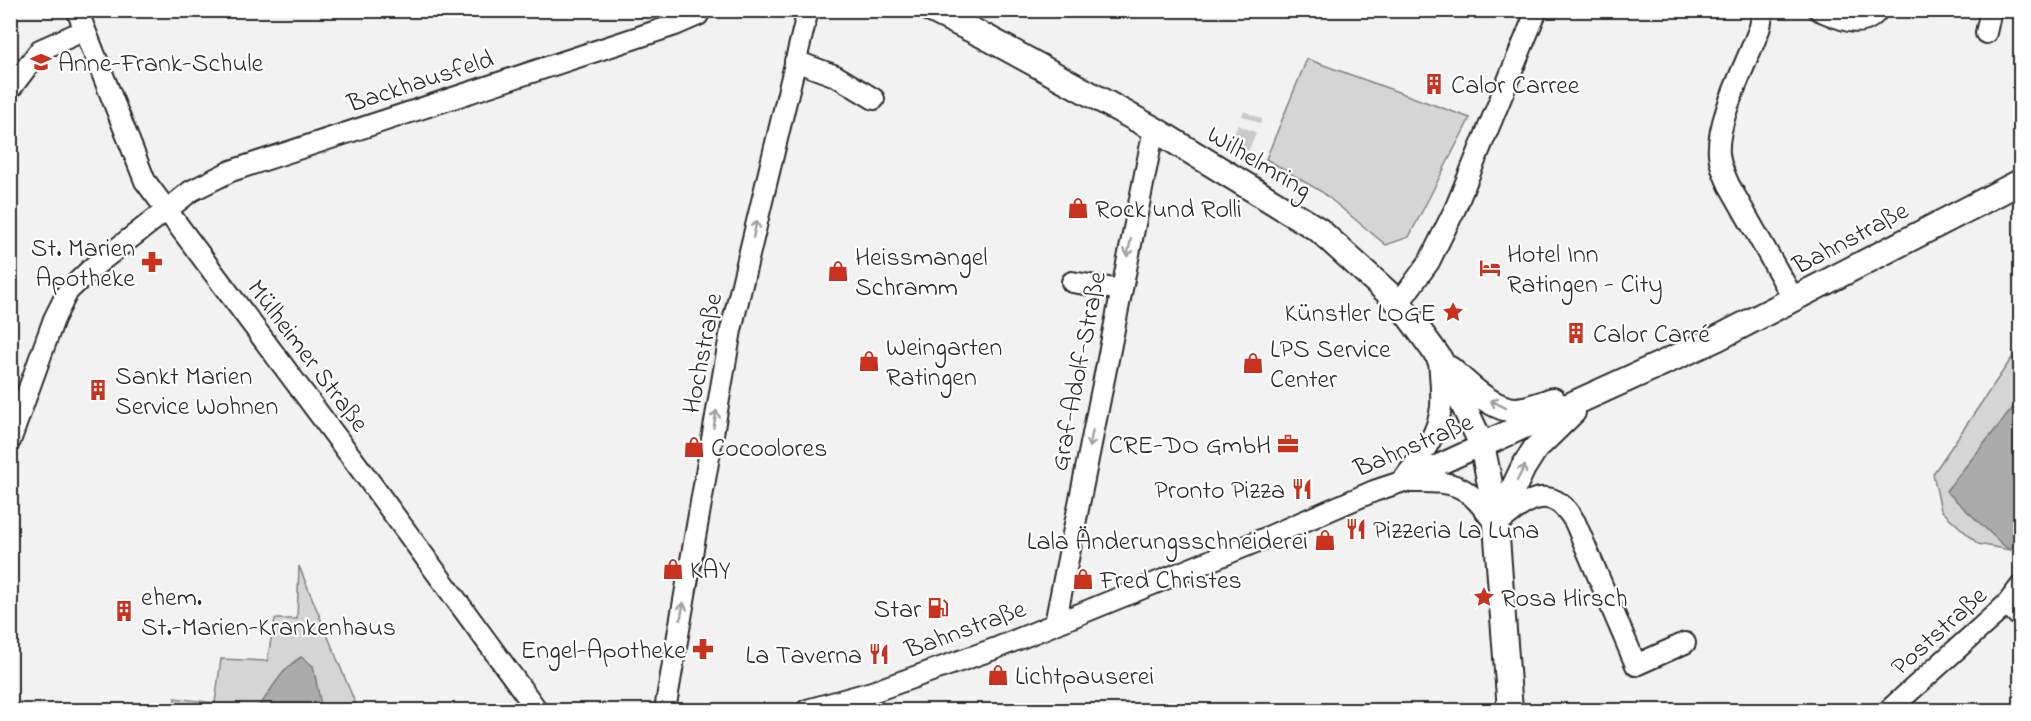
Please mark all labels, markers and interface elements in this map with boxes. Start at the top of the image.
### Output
street label: Backhausfeld [342,41,499,125]
place label: Anne-Frank-Schule [58,46,264,84]
school or university icon: Anne-Frank-Schule [29,50,53,74]
place label: Calor Carree [1451,68,1580,106]
building icon: Calor Carree [1422,72,1446,96]
street label: Wilhelmring [1199,117,1318,210]
place label: Rock und Rolli [1095,192,1242,230]
street label: Bahnstraße [1786,193,1916,286]
shop icon: Rock und Rolli [1066,196,1090,220]
one-way arrow [750,219,761,239]
place label: St. Marien Apotheke [31,231,135,299]
place label: Hotel Inn Ratingen - City [1507,237,1663,305]
one-way arrow [1123,238,1135,257]
place label: Heissmangel Schramm [855,240,988,308]
pharmacy icon: St. Marien Apotheke [140,250,164,274]
hotel icon: Hotel Inn Ratingen - City [1478,256,1502,280]
shop icon: Heissmangel Schramm [826,259,850,283]
street label: Graf-Adolf-Straße [1042,268,1118,475]
street label: Mülheimer Straße [236,272,377,442]
street label: Hochstraße [674,290,734,417]
place label: Künstler LOGE [1284,296,1436,334]
place icon: Künstler LOGE [1441,300,1465,324]
place label: Calor Carré [1593,317,1710,355]
building icon: Calor Carré [1564,321,1588,345]
place label: Weingarten Ratingen [886,330,1002,398]
place label: LPS Service Center [1270,332,1391,400]
shop icon: Weingarten Ratingen [857,349,881,373]
shop icon: LPS Service Center [1241,351,1265,375]
place label: Sankt Marien Service Wohnen [115,359,278,427]
building icon: Sankt Marien Service Wohnen [86,378,110,402]
one-way arrow [1489,398,1507,410]
street label: Bahnstraße [1348,405,1480,489]
one-way arrow [710,410,721,430]
place label: CRE-DO GmbH [1109,428,1271,466]
one-way arrow [1085,429,1096,449]
place label: Cocoolores [711,431,827,469]
office icon: CRE-DO GmbH [1276,432,1300,456]
shop icon: Cocoolores [682,435,706,459]
one-way arrow [1516,464,1527,482]
place label: Pronto Pizza [1154,473,1285,511]
restaurant icon: Pronto Pizza [1290,477,1314,501]
place label: Pizzeria La Luna [1373,513,1539,551]
restaurant icon: Pizzeria La Luna [1344,517,1368,541]
place label: Lala Änderungsschneiderei [1027,524,1308,562]
shop icon: Lala Änderungsschneiderei [1313,528,1337,552]
place label: KAY [690,553,731,591]
shop icon: KAY [661,557,685,581]
place label: Fred Christes [1099,563,1242,601]
shop icon: Fred Christes [1071,567,1095,591]
street label: Poststraße [1883,578,1997,686]
place label: ehem. St.-Marien-Krankenhaus [141,580,396,648]
place label: Rosa Hirsch [1501,581,1628,619]
place icon: Rosa Hirsch [1472,585,1496,609]
street label: Bahnstraße [899,591,1032,671]
place label: Star [873,592,922,630]
fuel station icon: Star [926,596,950,620]
building icon: ehem. St.-Marien-Krankenhaus [112,599,136,623]
one-way arrow [677,602,688,622]
place label: Engel-Apotheke [521,633,686,671]
pharmacy icon: Engel-Apotheke [691,637,715,661]
place label: La Taverna [746,638,862,676]
restaurant icon: La Taverna [867,642,891,666]
place label: Lichtpauserei [1015,659,1154,697]
shop icon: Lichtpauserei [986,663,1010,687]

